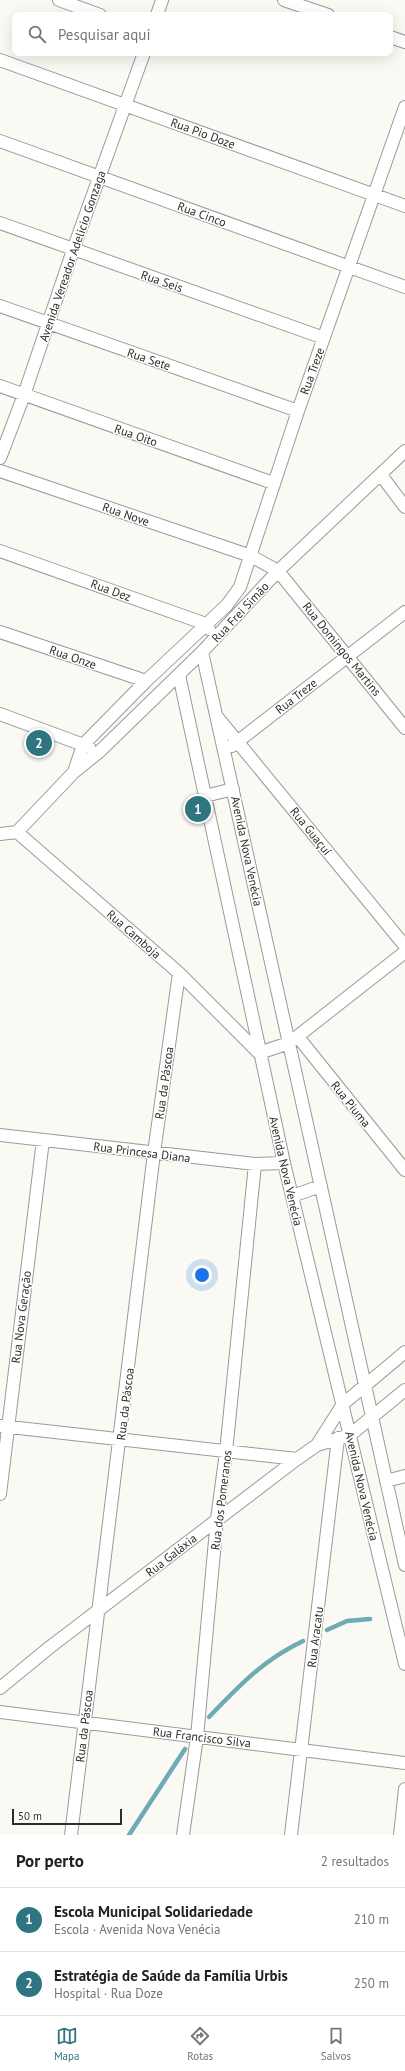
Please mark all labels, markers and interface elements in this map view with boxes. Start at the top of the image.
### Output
search box [12,12,393,56]
icon: search [26,23,48,45]
text: Pesquisar aqui [58,25,150,44]
street label: Rua Pio Doze [169,114,237,152]
street label: Avenida Vereador Adelicio Gonzaga [36,168,108,344]
street label: Rua Cinco [176,198,228,230]
street label: Rua Seis [139,267,185,295]
street label: Rua Sete [125,345,173,373]
street label: Rua Treze [297,345,327,397]
street label: Rua Oito [113,421,159,449]
street label: Rua Nove [101,499,151,529]
street label: Rua Dez [89,576,133,604]
street label: Rua Frei Simão [208,579,272,645]
street label: Rua Domingos Martins [300,599,384,699]
street label: Rua Onze [48,642,98,672]
street label: Rua Treze [272,675,320,717]
pin: 2 [26,728,52,758]
pin: 1 [185,794,211,824]
street label: Avenida Nova Venécia [228,795,266,907]
street label: Rua Guaçuí [287,804,335,858]
street label: Rua Camboja [104,906,164,962]
street label: Rua da Páscoa [151,1046,177,1120]
street label: Rua Piuma [328,1078,374,1130]
street label: Avenida Nova Venécia [266,1115,306,1227]
street label: Rua Princesa Diana [93,1139,191,1165]
your location [192,1265,212,1285]
street label: Rua Nova Geração [8,1270,34,1364]
street label: Rua da Páscoa [113,1367,137,1441]
street label: Avenida Nova Venécia [342,1430,382,1542]
street label: Rua dos Pomeranos [207,1449,235,1551]
street label: Rua Galáxia [142,1530,200,1580]
street label: Rua Aracatu [304,1606,326,1668]
street label: Rua da Páscoa [72,1689,96,1763]
street label: Rua Francisco Silva [152,1724,252,1750]
scale bar [12,1807,122,1826]
text: 50 m [18,1809,42,1823]
text: Por perto [16,1850,84,1872]
text: 2 resultados [321,1853,389,1870]
text: Escola Municipal Solidariedade [54,1902,253,1921]
text: 1 [25,1911,33,1928]
text: 210 m [354,1911,389,1928]
text: Escola · Avenida Nova Venécia [54,1921,221,1938]
text: Estratégia de Saúde da Família Urbis [54,1966,288,1985]
text: 2 [25,1975,33,1992]
text: 250 m [354,1975,389,1992]
text: Hospital · Rua Doze [54,1985,163,2002]
tab: Mapa [54,2025,79,2063]
tab: Rotas [187,2025,213,2063]
tab: Salvos [321,2025,351,2063]

